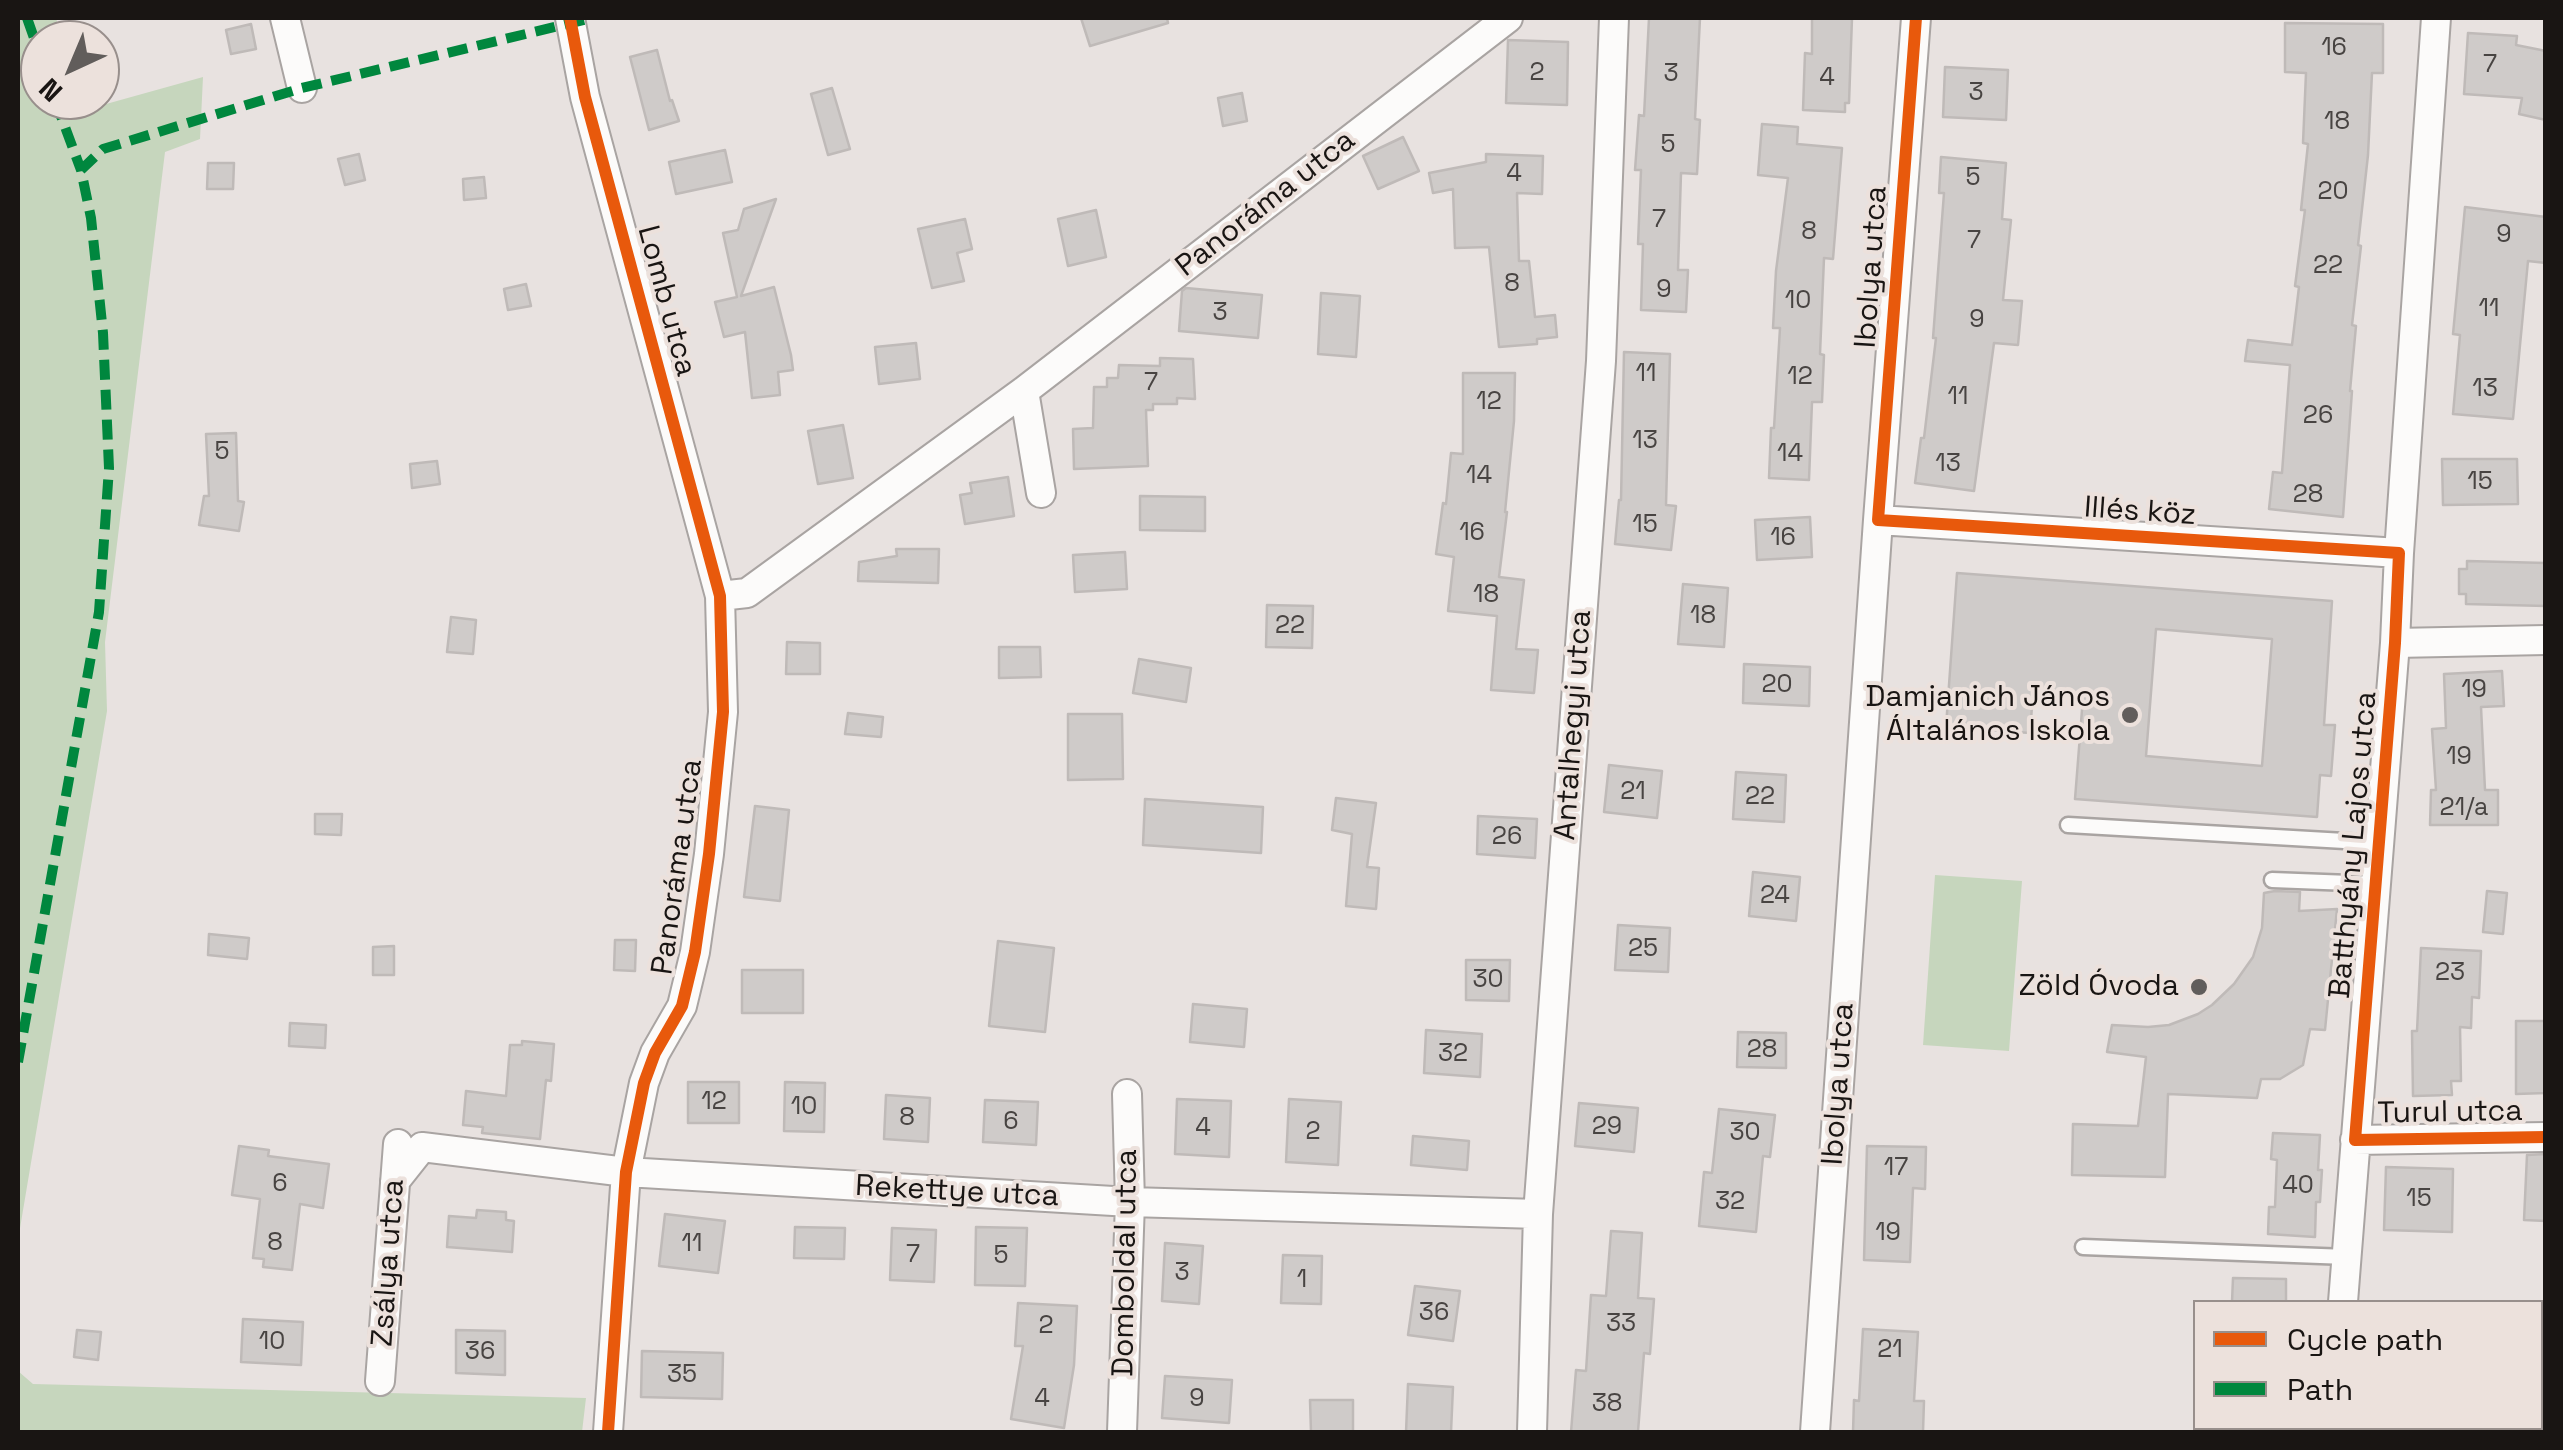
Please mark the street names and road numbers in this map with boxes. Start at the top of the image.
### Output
street label: Panoráma utca [1169,123,1363,285]
street label: Ibolya utca [1848,185,1896,349]
street label: Lomb utca [629,222,703,380]
street label: Illés köz [2083,490,2197,534]
street label: Antalhegyi utca [1548,609,1600,841]
street label: Batthyány Lajos utca [2323,690,2385,1000]
street label: Panoráma utca [645,757,711,977]
street label: Ibolya utca [1815,1002,1863,1166]
street label: Turul utca [2377,1094,2523,1132]
street label: Domboldal utca [1106,1149,1146,1377]
street label: Rekettye utca [854,1169,1060,1215]
street label: Zsálya utca [365,1178,413,1348]

